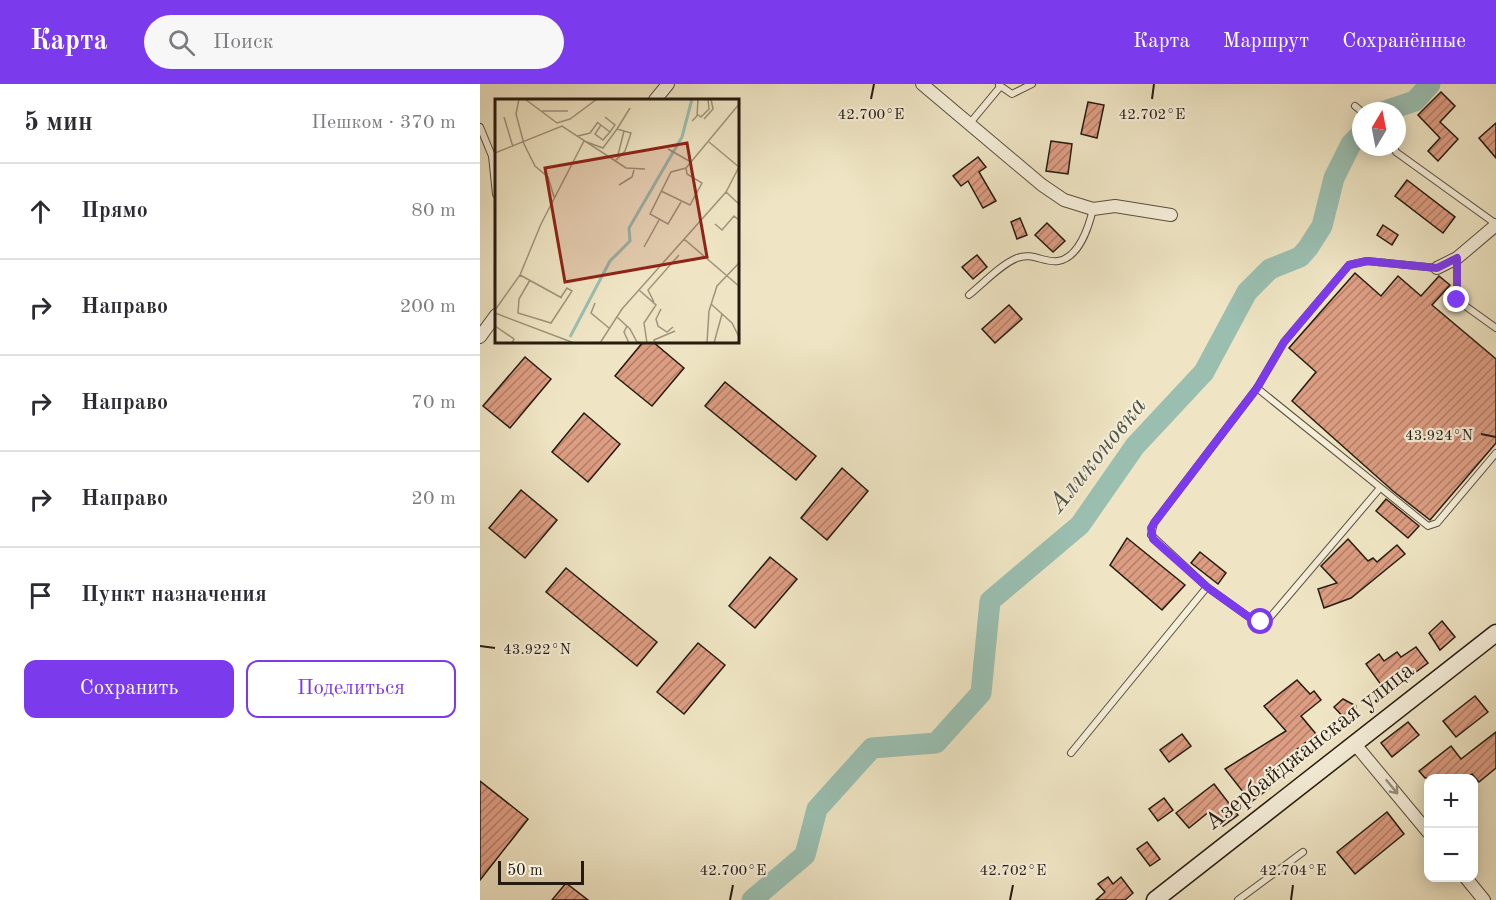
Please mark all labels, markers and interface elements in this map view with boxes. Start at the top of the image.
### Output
search box [144,15,564,69]
icon: search [165,26,198,59]
text: Карта [30,28,108,56]
text: Поиск [213,31,274,53]
text: Карта [1133,31,1190,52]
text: Маршрут [1223,31,1309,52]
text: Сохранённые [1342,31,1466,52]
inset map [495,99,740,344]
north arrow [1352,102,1406,156]
text: 42.700°E [838,108,904,123]
text: 42.702°E [1119,108,1185,123]
text: 5 мин [24,110,93,136]
text: Пешком · 370 m [311,113,456,133]
icon: ahead [24,195,57,228]
text: Прямо [81,200,148,222]
text: 80 m [411,201,456,221]
route end [1443,286,1469,312]
icon: right [24,291,57,324]
text: Направо [81,296,168,318]
text: 200 m [400,297,456,317]
icon: right [24,387,57,420]
text: Направо [81,392,168,414]
text: 70 m [411,393,456,413]
water label: Аликоновка [1043,393,1152,519]
text: 43.924°N [1405,429,1473,444]
icon: right [24,483,57,516]
text: Направо [81,488,168,510]
text: 20 m [411,489,456,509]
icon: arrive [24,579,57,612]
text: Пункт назначения [81,584,267,606]
route start [1247,608,1273,634]
text: 43.922°N [503,643,571,658]
street label: Азербайджанская улица [1201,658,1419,836]
button: Сохранить [24,660,234,718]
button: Поделиться [246,660,456,718]
map controls [1424,774,1478,882]
button: + [1424,774,1478,828]
one-way arrow [1385,779,1398,795]
button: − [1424,828,1478,882]
scale bar [498,858,584,886]
text: 50 m [507,863,543,879]
text: 42.700°E [700,864,766,879]
text: 42.702°E [980,864,1046,879]
text: 42.704°E [1260,864,1326,879]

